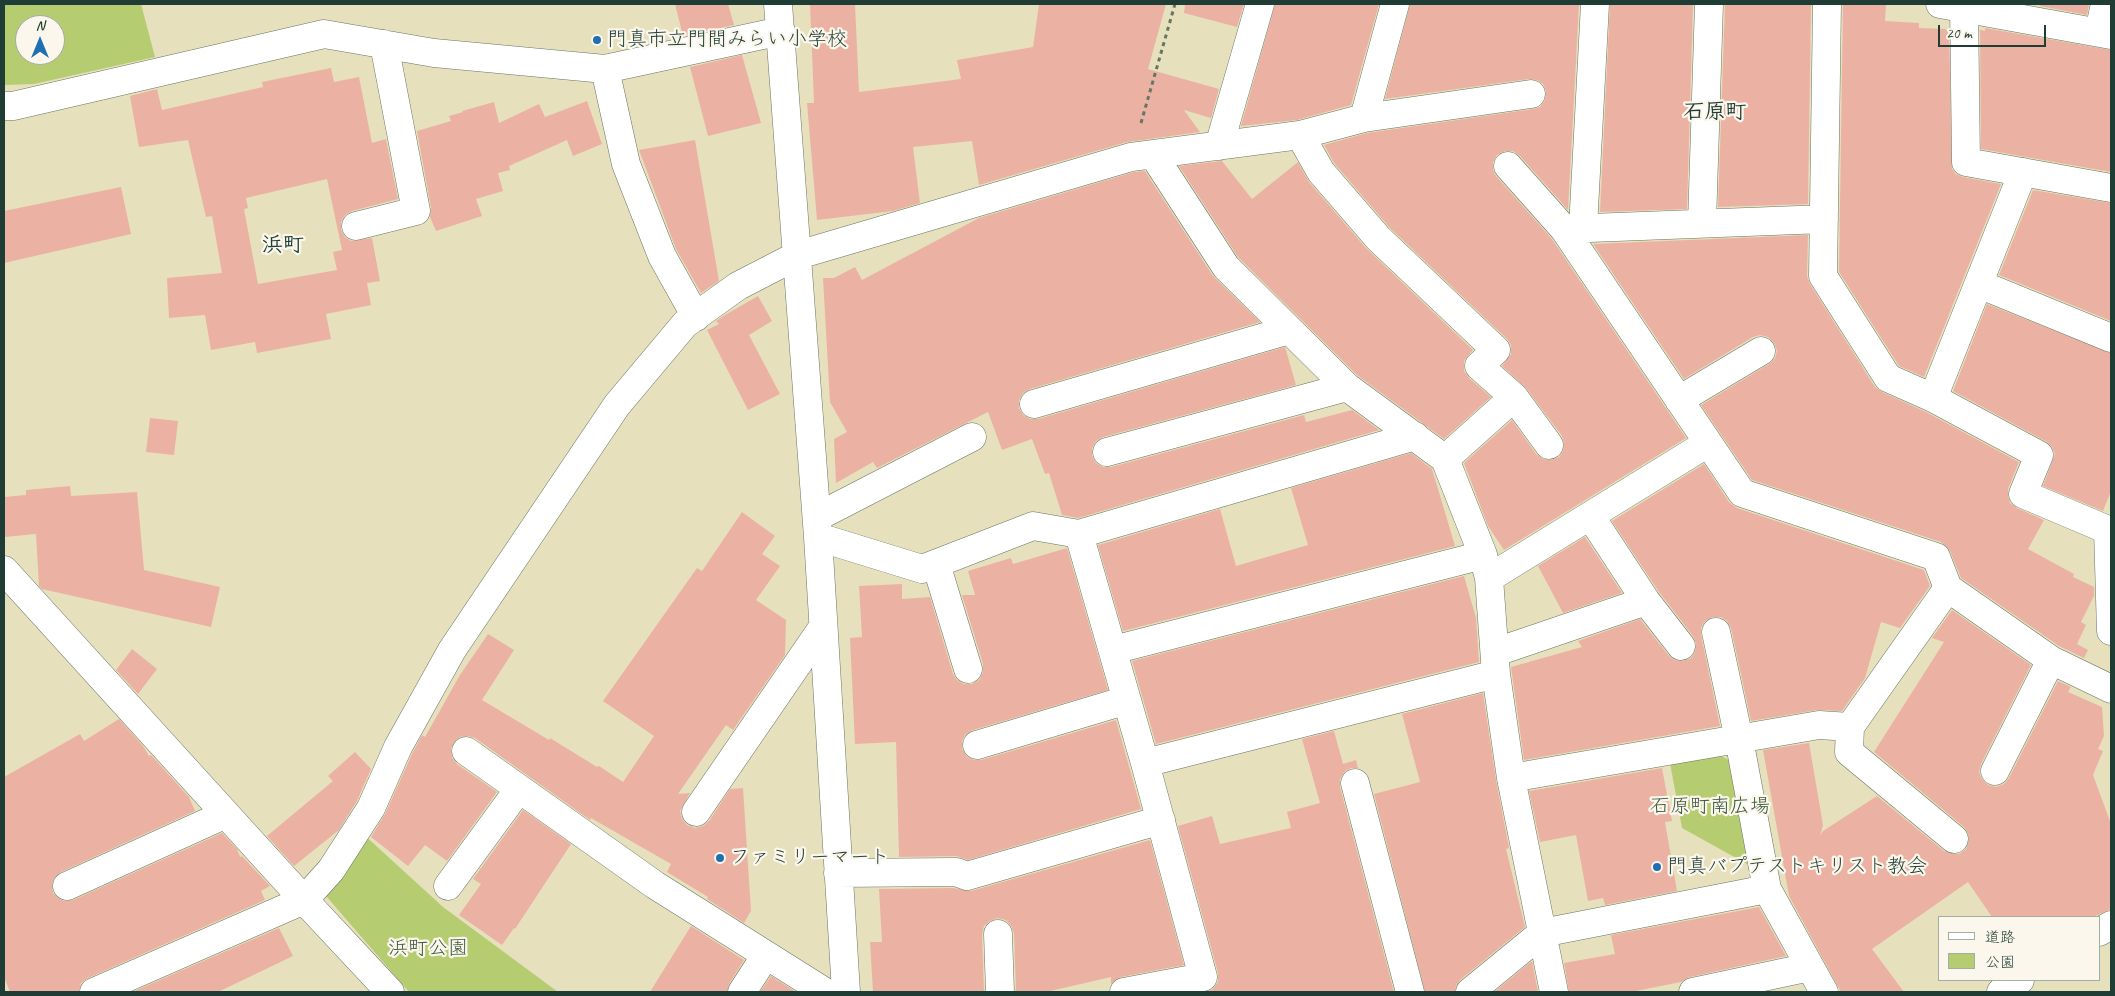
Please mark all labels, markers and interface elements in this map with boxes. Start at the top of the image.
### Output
north arrow [15,15,65,65]
scale bar [1940,15,2048,47]
text: N [36,17,44,34]
text: 20 m [1946,24,1972,43]
place label: 門真市立門間みらい小学校 [607,28,847,52]
marker: 門真市立門間みらい小学校 [591,34,603,46]
district label: 石原町 [1684,99,1746,125]
district label: 浜町 [262,232,304,258]
park label: 石原町南広場 [1650,795,1770,819]
place label: ファミリーマート [730,846,890,870]
marker: ファミリーマート [714,852,726,864]
place label: 門真バプテストキリスト教会 [1667,855,1927,879]
marker: 門真バプテストキリスト教会 [1651,861,1663,873]
legend [1938,916,2100,981]
text: 道路 [1985,928,2015,947]
park label: 浜町公園 [388,937,468,961]
text: 公園 [1985,953,2015,972]

